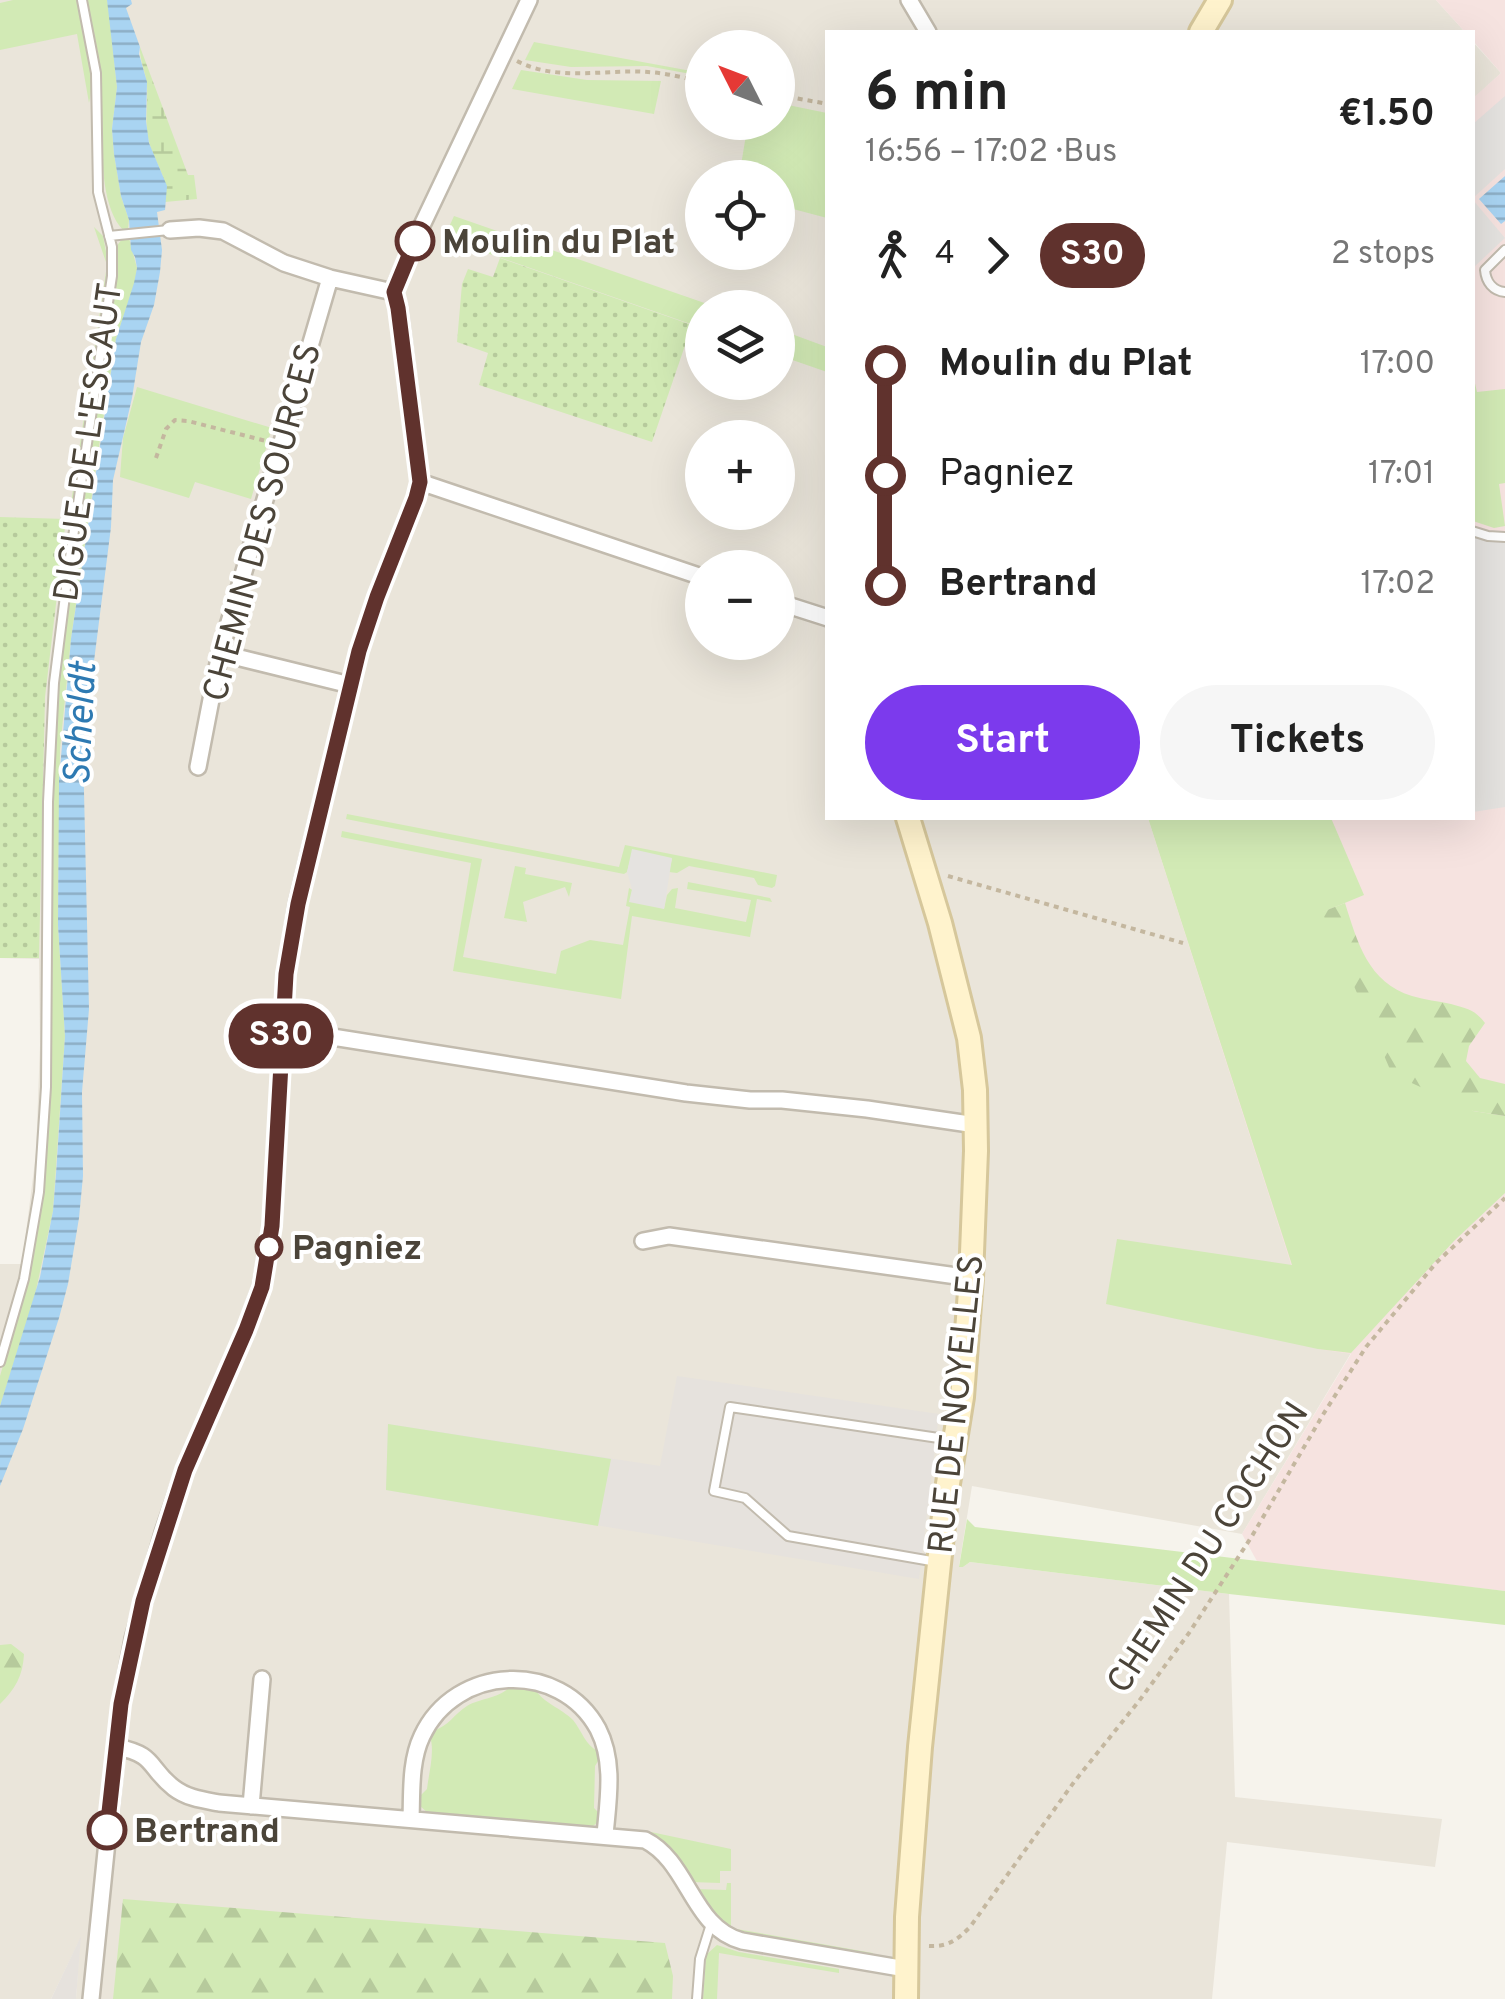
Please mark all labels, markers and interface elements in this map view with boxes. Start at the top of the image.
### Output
north arrow [685,30,795,140]
map controls [685,30,795,660]
text: 6 min [865,60,1009,130]
text: €1.50 [1338,91,1435,140]
text: 16:56 – 17:02 · Bus [865,133,1117,173]
button: locate [685,160,795,270]
marker: Moulin du Plat [396,222,434,260]
place label: Moulin du Plat [442,222,675,266]
icon: walk [865,228,920,283]
icon: forward [970,228,1025,283]
text: S30 [1060,233,1125,277]
text: 4 [935,235,955,275]
text: 2 stops [1331,235,1435,275]
street label: DIGUE DE L'ESCAUT [46,280,134,605]
button: layers [685,290,795,400]
street label: CHEMIN DES SOURCES [195,339,333,707]
text: Moulin du Plat [939,341,1192,390]
text: 17:00 [1360,345,1435,385]
button: + [685,420,795,530]
text: Pagniez [939,451,1075,500]
text: 17:01 [1368,455,1435,495]
button: − [685,550,795,660]
text: Bertrand [939,561,1098,610]
text: 17:02 [1360,565,1435,605]
water label: Scheldt [55,659,110,787]
button: Start [865,685,1140,800]
button: Tickets [1160,685,1435,800]
line badge: S30 [224,1004,338,1068]
text: S30 [249,1014,313,1058]
place label: Pagniez [292,1228,422,1272]
marker: Pagniez [256,1234,282,1260]
street label: RUE DE NOYELLES [920,1252,996,1556]
street label: CHEMIN DU COCHON [1099,1395,1320,1703]
marker: Bertrand [88,1811,126,1849]
place label: Bertrand [134,1811,280,1855]

